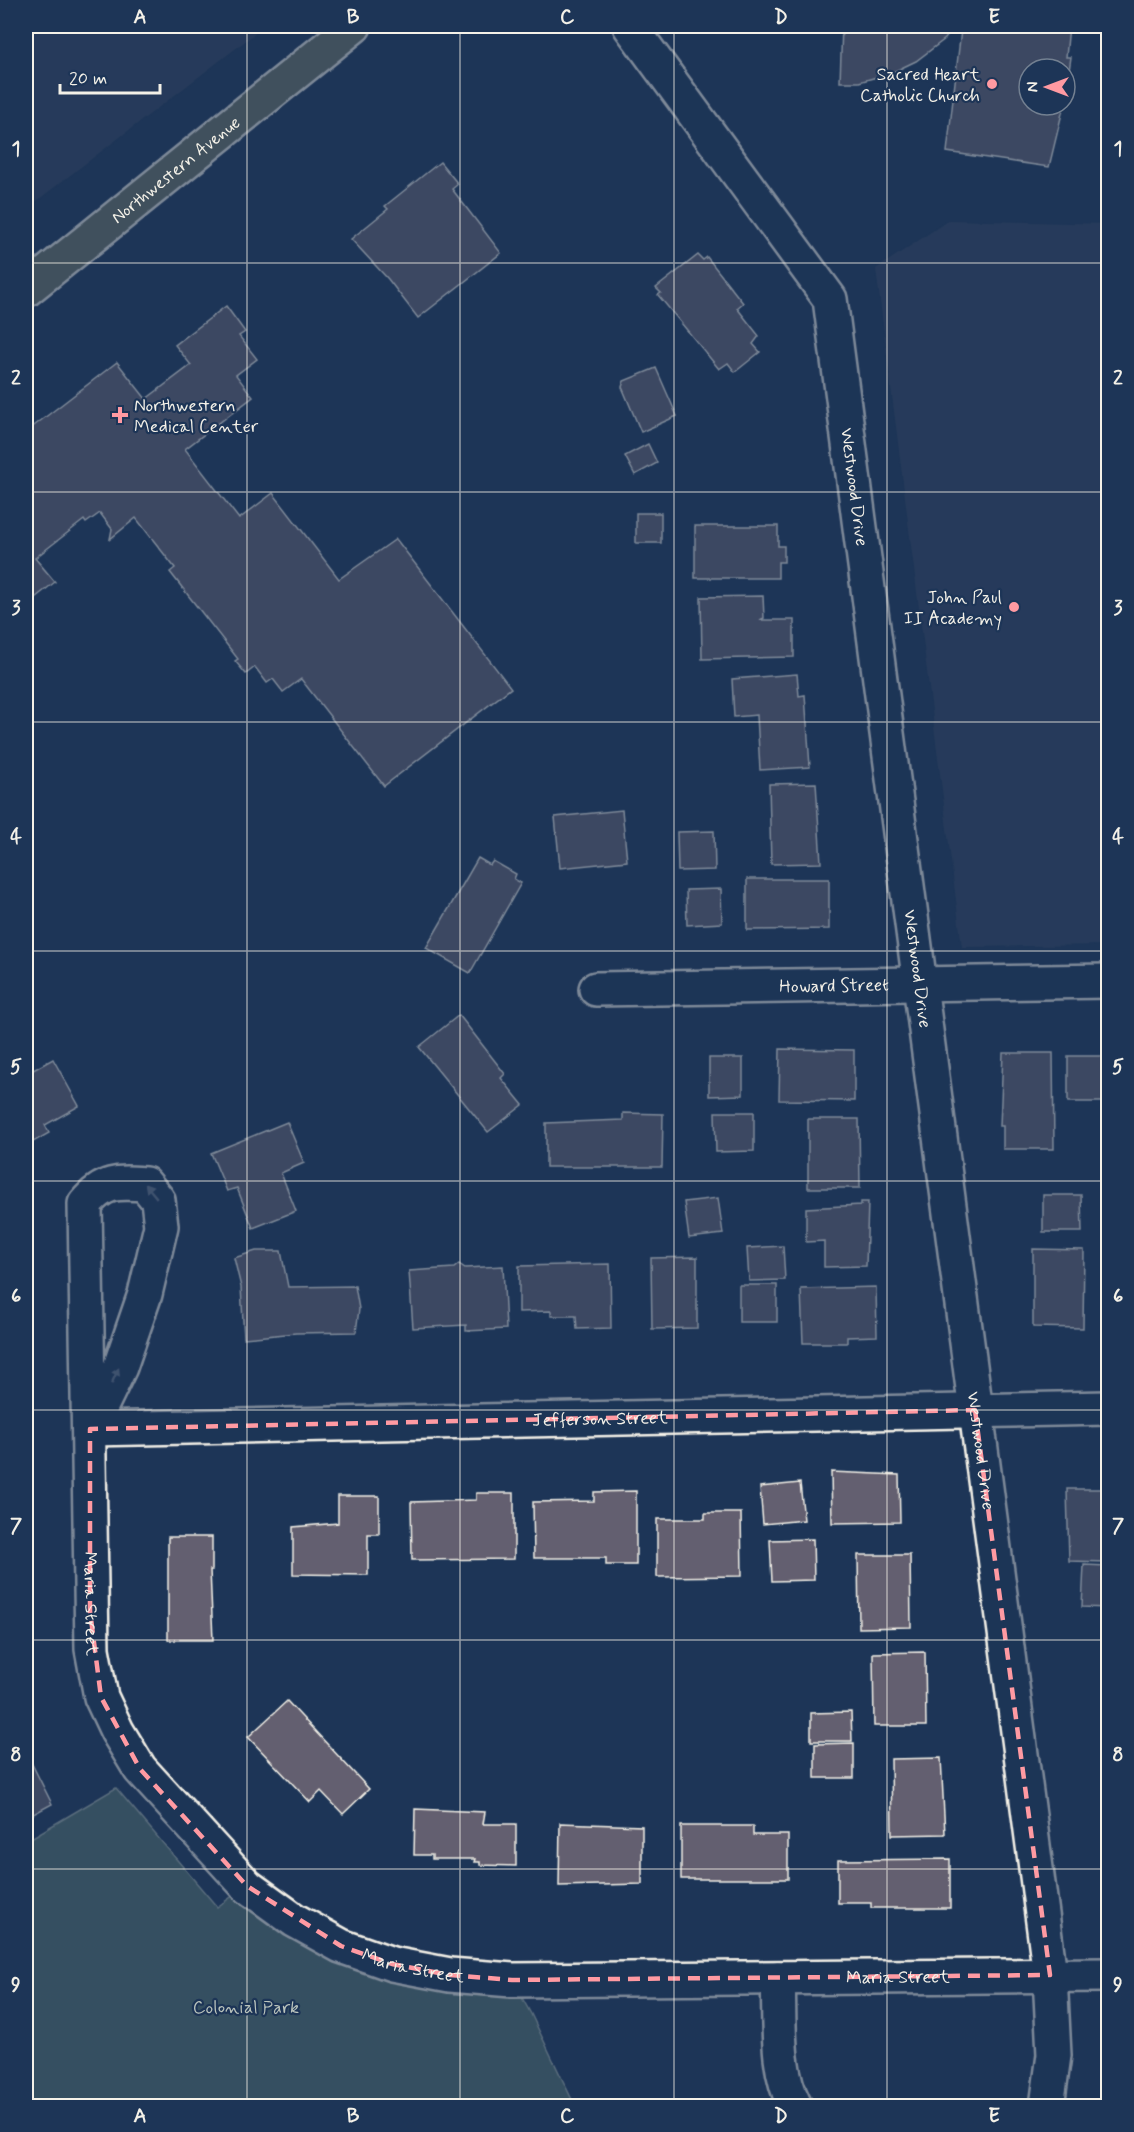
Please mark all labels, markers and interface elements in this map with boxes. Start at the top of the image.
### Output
text: A [133,4,147,31]
text: B [347,4,360,31]
text: C [560,4,575,31]
text: D [774,4,788,31]
text: E [988,4,1000,31]
scale bar [60,57,160,95]
north arrow [1017,57,1077,117]
place label: Sacred Heart Catholic Church [860,63,980,108]
text: 20 m [69,67,107,91]
marker: Sacred Heart Catholic Church [985,77,999,91]
text: N [1023,82,1044,92]
street label: Northwestern Avenue [107,111,246,230]
text: 1 [12,136,20,163]
text: 1 [1114,136,1122,163]
text: 2 [11,365,21,392]
text: 2 [1113,365,1123,392]
place label: Northwestern Medical Center [134,394,259,439]
marker: Northwestern Medical Center [111,406,129,424]
street label: Westwood Drive [834,427,873,548]
place label: John Paul II Academy [904,586,1002,631]
text: 3 [11,595,21,622]
text: 3 [1113,595,1123,622]
marker: John Paul II Academy [1007,600,1021,614]
text: 4 [10,824,22,851]
text: 4 [1112,824,1124,851]
street label: Westwood Drive [897,908,937,1030]
street label: Howard Street [779,973,889,999]
text: 5 [10,1054,22,1081]
text: 5 [1112,1054,1124,1081]
one-way arrow [144,1183,157,1199]
text: 6 [11,1283,21,1310]
text: 6 [1113,1283,1123,1310]
one-way arrow [111,1367,120,1384]
street label: Westwood Drive [961,1390,1000,1511]
street label: Jefferson Street [532,1406,668,1433]
text: 7 [10,1513,22,1540]
text: 7 [1112,1513,1124,1540]
street label: Maria Street [77,1551,104,1658]
text: 8 [10,1742,22,1769]
text: 8 [1112,1742,1124,1769]
street label: Maria Street [359,1943,465,1989]
street label: Maria Street [846,1965,950,1990]
text: 9 [11,1972,21,1999]
text: 9 [1113,1972,1123,1999]
park label: Colonial Park [193,1996,299,2020]
text: A [133,2103,147,2130]
text: B [347,2103,360,2130]
text: C [560,2103,575,2130]
text: D [774,2103,788,2130]
text: E [988,2103,1000,2130]

